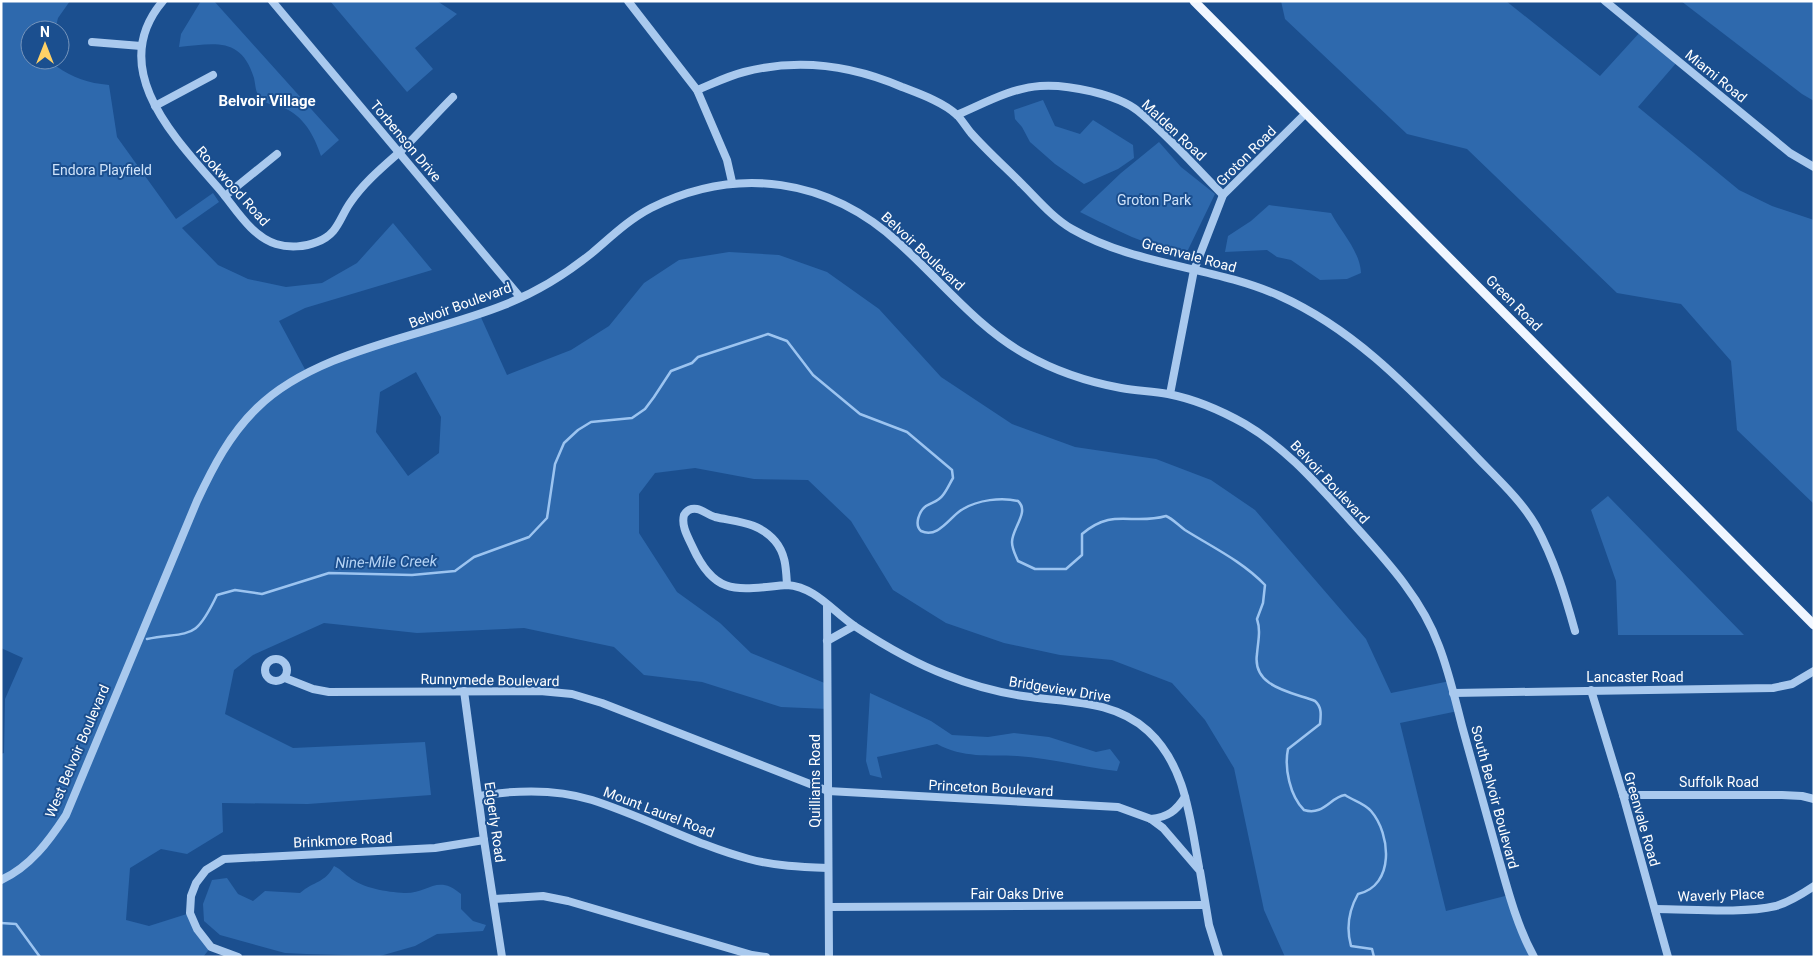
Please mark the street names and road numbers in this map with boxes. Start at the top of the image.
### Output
street label: Miami Road [1682,46,1750,106]
street label: Malden Road [1139,96,1209,164]
street label: Torbenson Drive [367,97,445,185]
street label: Groton Road [1213,123,1279,189]
street label: Rookwood Road [193,143,273,229]
street label: Belvoir Boulevard [878,208,968,294]
street label: Greenvale Road [1140,235,1238,275]
street label: Green Road [1483,272,1545,334]
street label: Belvoir Boulevard [407,279,513,331]
street label: Belvoir Boulevard [1287,437,1373,527]
street label: Lancaster Road [1586,669,1684,685]
street label: Runnymede Boulevard [420,671,560,689]
street label: Bridgeview Drive [1008,673,1112,705]
street label: West Belvoir Boulevard [42,682,112,820]
street label: South Belvoir Boulevard [1468,724,1522,870]
street label: Quilliams Road [807,734,823,828]
street label: Greenvale Road [1621,770,1663,868]
street label: Suffolk Road [1679,774,1759,790]
street label: Princeton Boulevard [928,777,1054,799]
street label: Edgerly Road [481,781,509,863]
street label: Mount Laurel Road [601,783,717,841]
street label: Brinkmore Road [293,829,393,851]
street label: Waverly Place [1677,885,1765,905]
street label: Fair Oaks Drive [970,886,1064,902]

